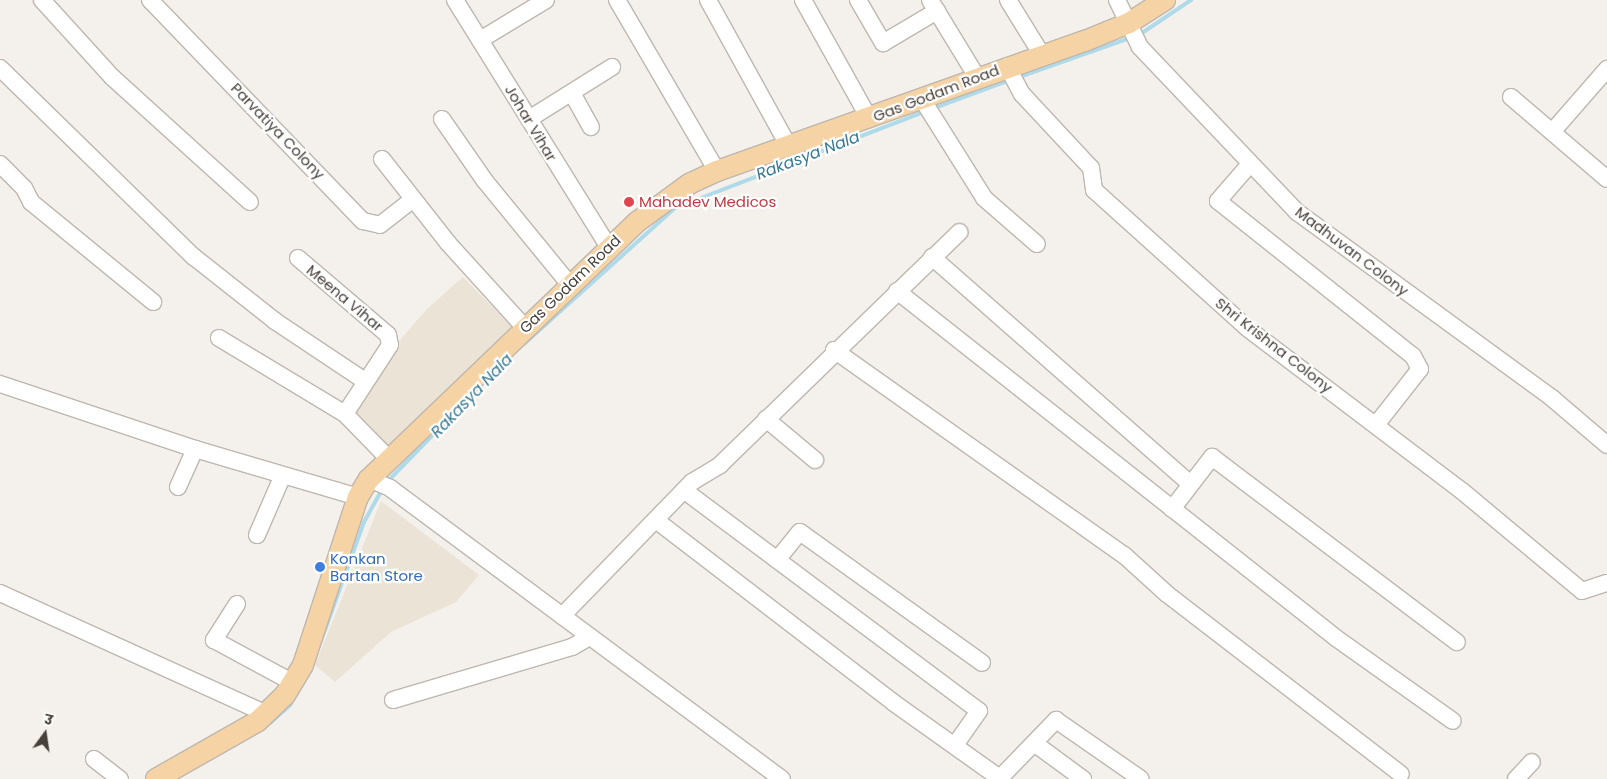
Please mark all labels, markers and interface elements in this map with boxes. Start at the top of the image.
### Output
street label: Gas Godam Road [870,61,1002,125]
street label: Parvatiya Colony [227,79,329,183]
street label: Johar Vihar [501,81,561,165]
water label: Rakasya Nala [754,127,862,185]
place label: Mahadev Medicos [639,193,776,211]
marker: Mahadev Medicos [623,196,635,208]
street label: Madhuvan Colony [1292,203,1412,299]
street label: Gas Godam Road [516,231,624,337]
street label: Meena Vihar [303,261,387,335]
street label: Shri Krishna Colony [1212,294,1336,396]
water label: Rakasya Nala [427,350,517,442]
place label: Konkan Bartan Store [330,549,423,584]
marker: Konkan Bartan Store [314,561,326,573]
north arrow [20,709,70,759]
text: उ [42,709,55,730]

